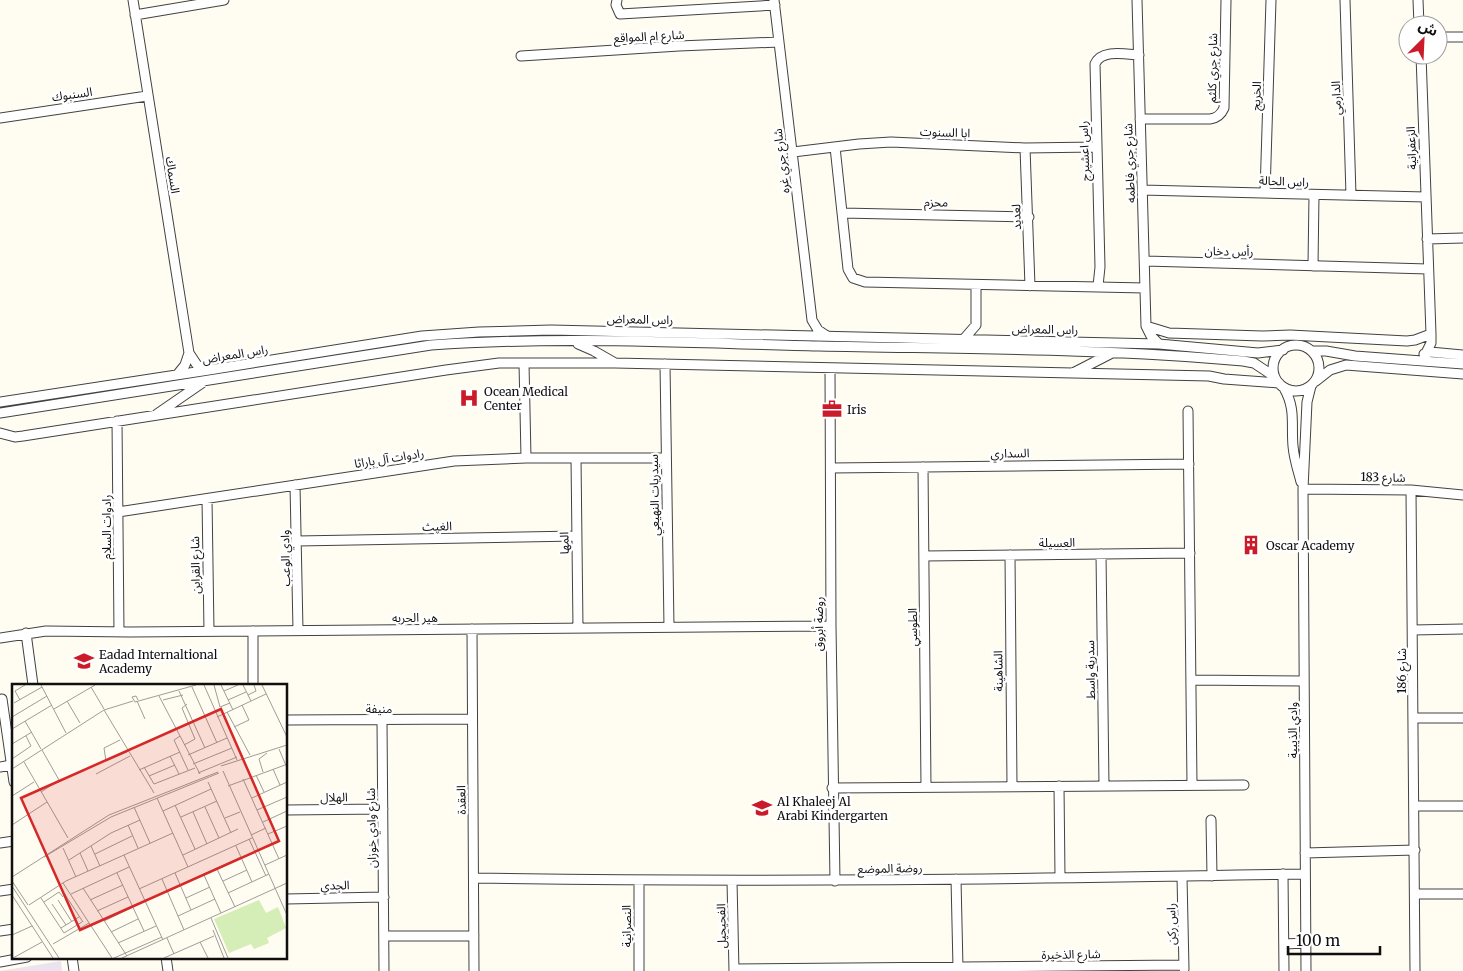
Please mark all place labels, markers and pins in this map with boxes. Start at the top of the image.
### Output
place label: Ocean Medical Center [484,384,568,413]
hospital icon: Ocean Medical Center [458,387,480,409]
office icon: Iris [821,398,843,420]
place label: Iris [847,402,867,417]
building icon: Oscar Academy [1240,534,1262,556]
place label: Oscar Academy [1266,538,1354,553]
place label: Eadad Internaltional Academy [98,647,218,676]
school or university icon: Eadad Internaltional Academy [73,650,95,672]
place label: Al Khaleej Al Arabi Kindergarten [776,794,888,823]
school or university icon: Al Khaleej Al Arabi Kindergarten [751,797,773,819]

